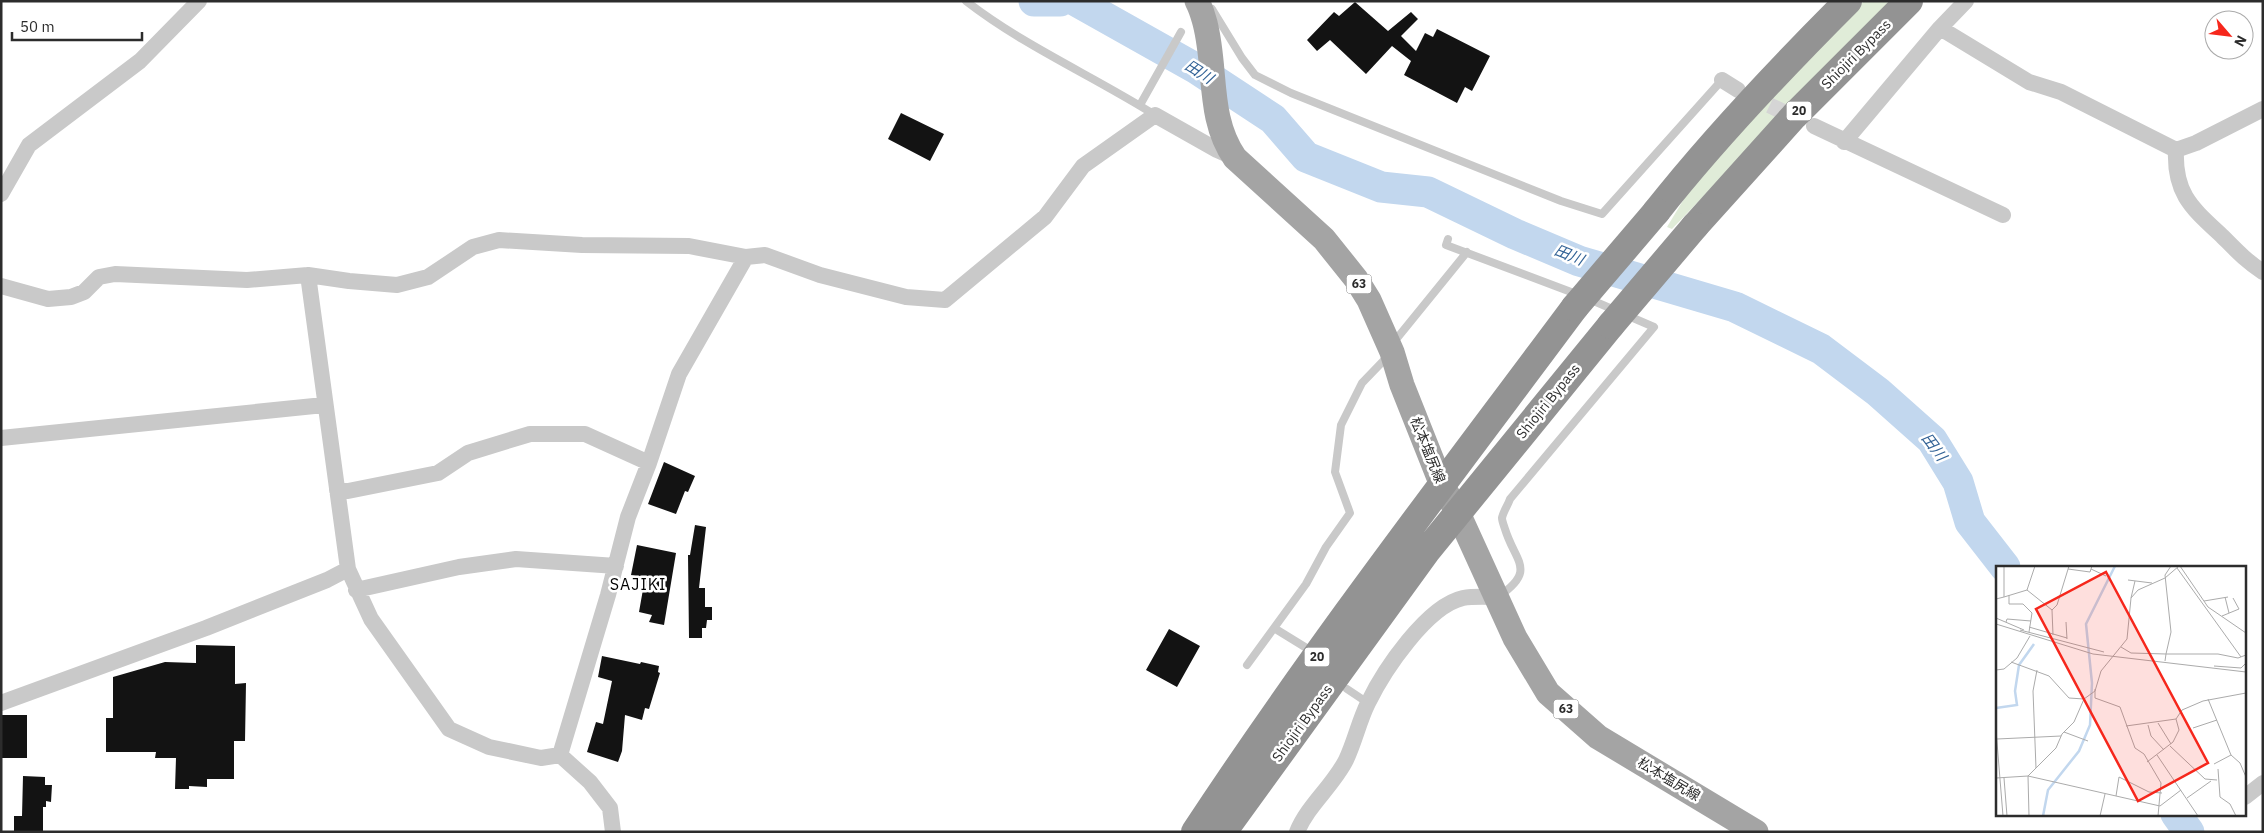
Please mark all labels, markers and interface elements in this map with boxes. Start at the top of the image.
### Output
scale bar [12,10,142,42]
north arrow [2204,10,2254,60]
street label: Shiojiri Bypass [1817,15,1895,93]
text: 50 m [20,17,55,36]
text: N [2230,32,2251,50]
water label: 田川 [1182,56,1219,89]
road number: 20 [1786,102,1812,120]
water label: 田川 [1552,240,1589,270]
road number: 63 [1346,274,1372,294]
street label: Shiojiri Bypass [1512,360,1584,442]
street label: 松本塩尻線 [1407,414,1449,486]
water label: 田川 [1918,429,1952,466]
inset map [1996,566,2246,816]
district label: SAJIKI [610,574,666,594]
road number: 20 [1304,648,1330,666]
street label: Shiojiri Bypass [1268,681,1336,765]
road number: 63 [1554,700,1578,719]
street label: 松本塩尻線 [1634,753,1704,805]

